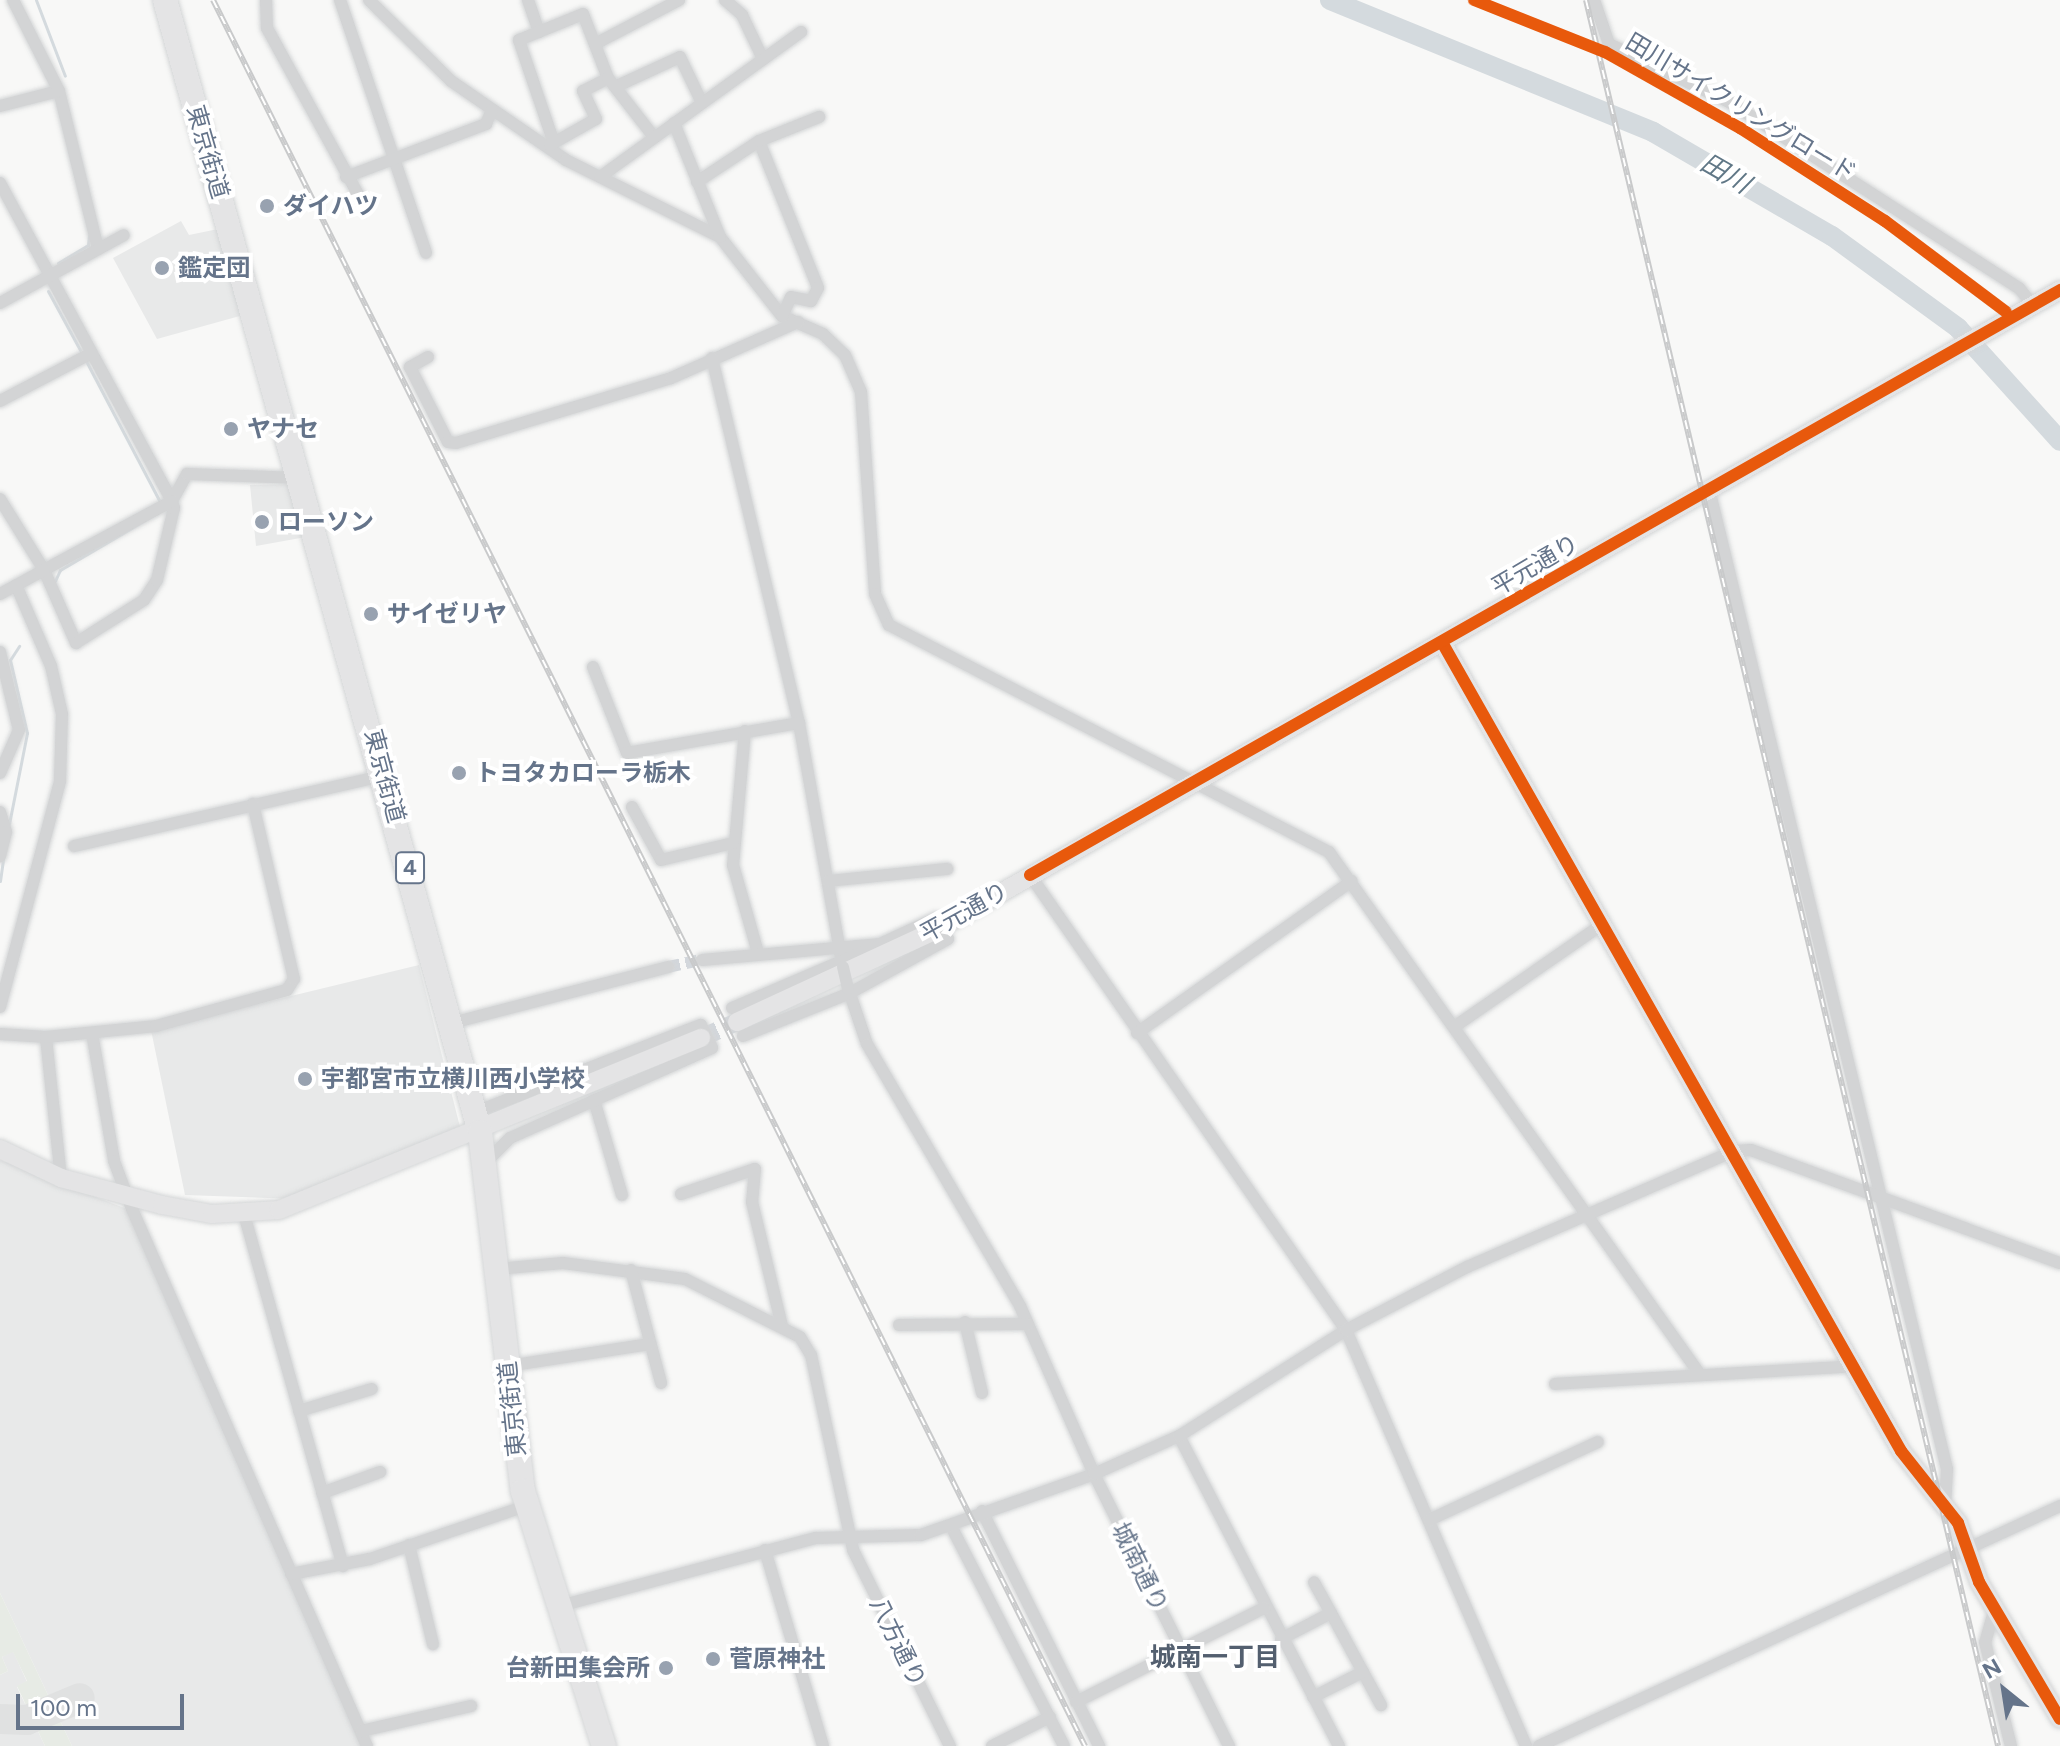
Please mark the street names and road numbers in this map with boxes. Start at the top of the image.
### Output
street label: 田川サイクリングロード [1620,27,1862,187]
street label: 東京街道 [181,102,235,202]
street label: 平元通り [1486,529,1584,601]
street label: 東京街道 [359,726,411,826]
road number: 4 [394,850,426,886]
street label: 平元通り [915,876,1013,948]
street label: 東京街道 [493,1360,531,1458]
street label: 城南通り [1106,1518,1174,1616]
street label: 八方通り [864,1593,932,1691]

